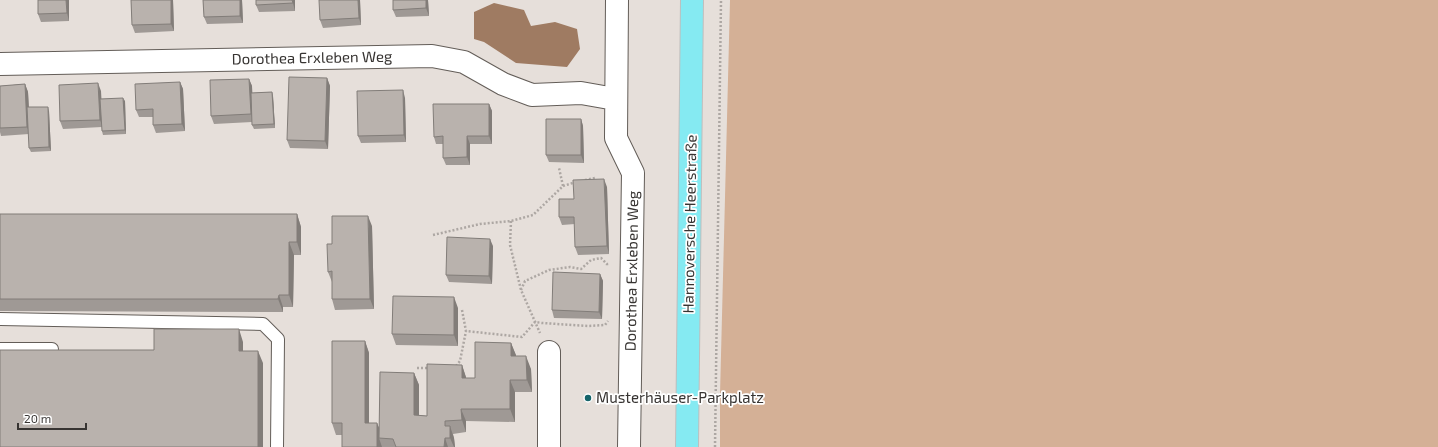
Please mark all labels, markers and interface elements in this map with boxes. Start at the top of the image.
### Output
street label: Dorothea Erxleben Weg [232,47,393,67]
street label: Hannoversche Heerstraße [678,134,700,314]
street label: Dorothea Erxleben Weg [621,190,641,351]
place label: Musterhäuser-Parkplatz [596,388,764,406]
marker: Musterhäuser-Parkplatz [583,393,593,403]
scale bar [18,405,86,431]
text: 20 m [24,411,51,425]

